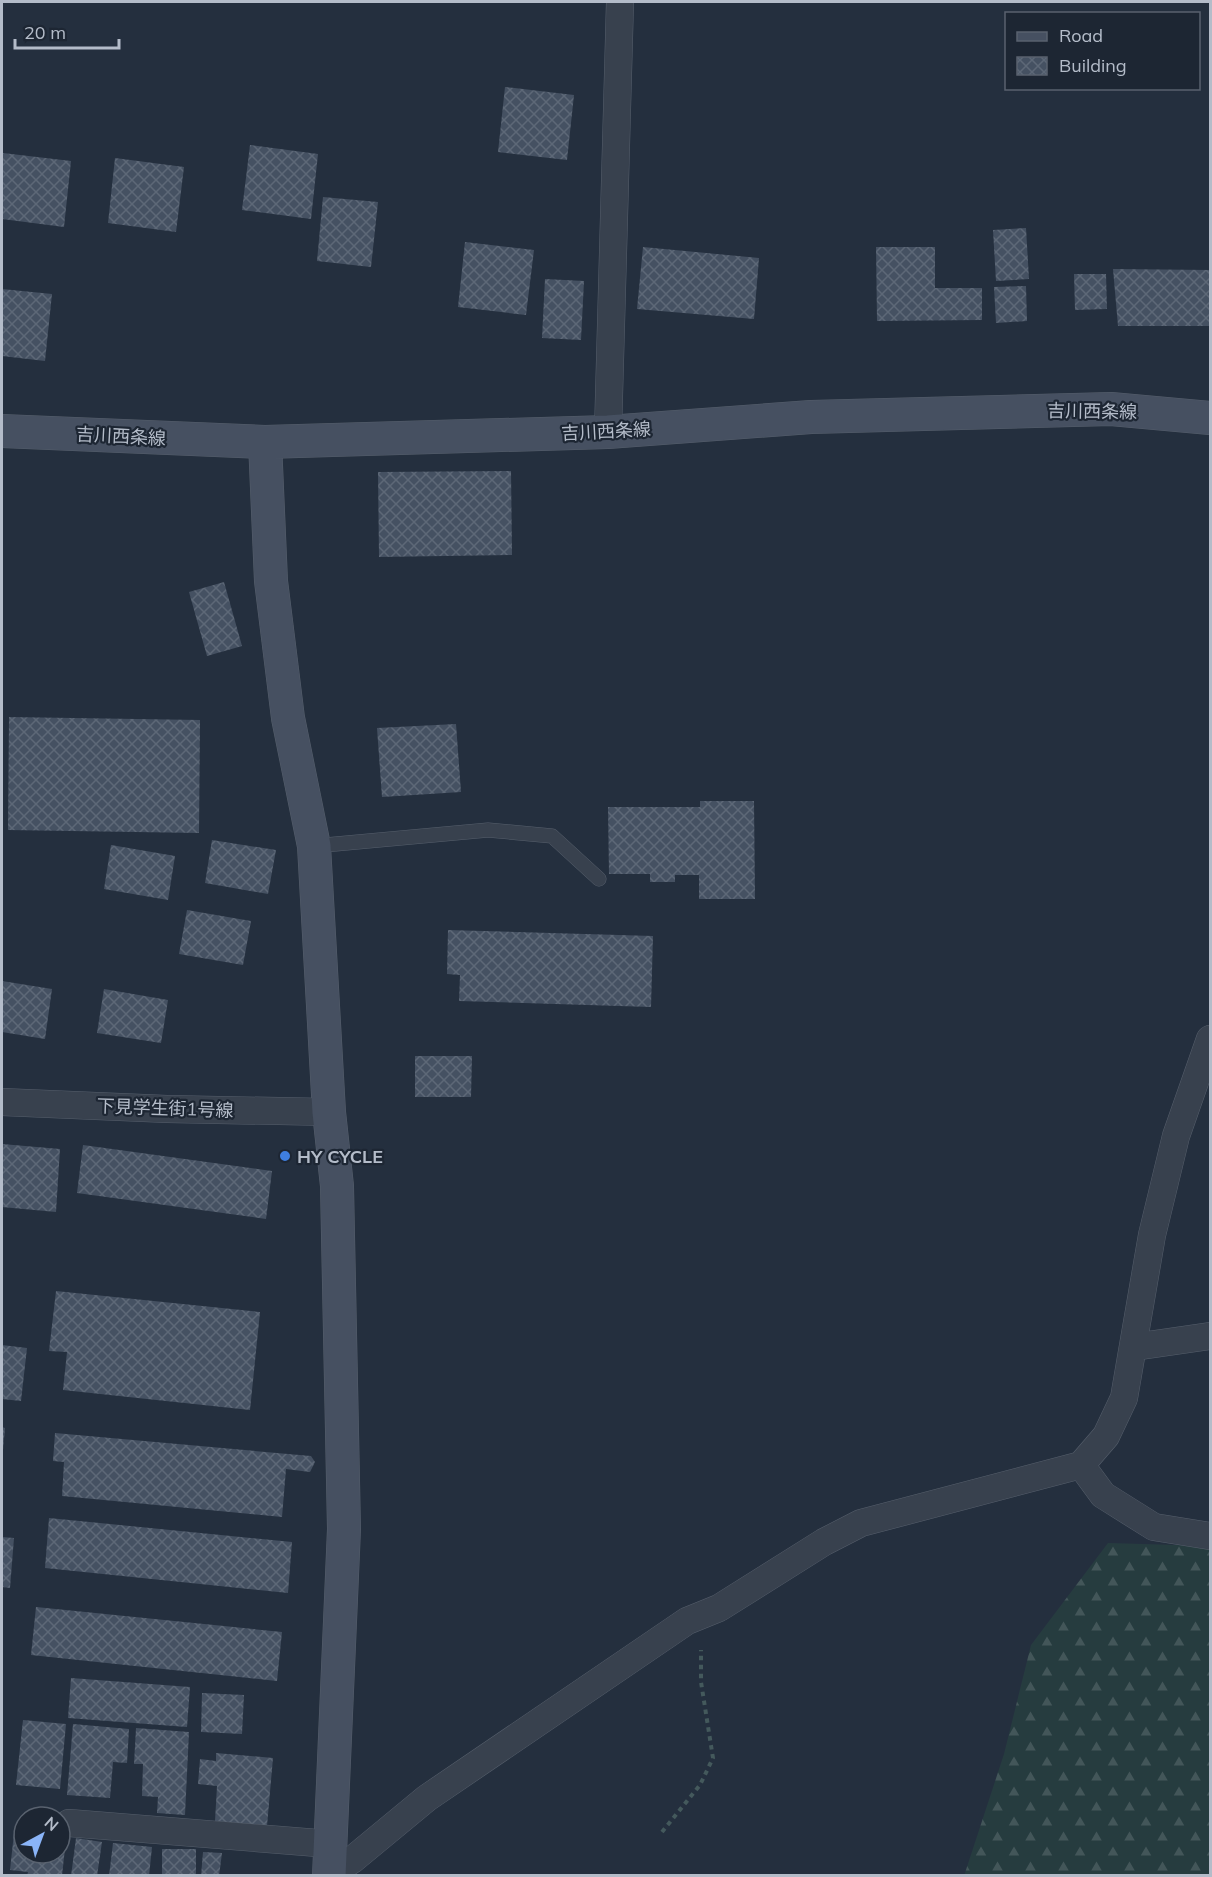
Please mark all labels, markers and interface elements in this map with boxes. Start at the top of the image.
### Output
scale bar [15,12,118,50]
legend [1005,12,1200,90]
text: 20 m [24,21,66,44]
text: Road [1059,24,1103,47]
text: Building [1059,54,1127,77]
street label: 吉川西条線 [1047,399,1137,423]
street label: 吉川西条線 [560,417,652,445]
street label: 吉川西条線 [75,422,167,450]
street label: 下見学生街1号線 [96,1094,234,1122]
place label: HY CYCLE [297,1145,383,1168]
marker: HY CYCLE [278,1149,292,1163]
north arrow [12,1805,72,1865]
text: N [41,1812,63,1835]

